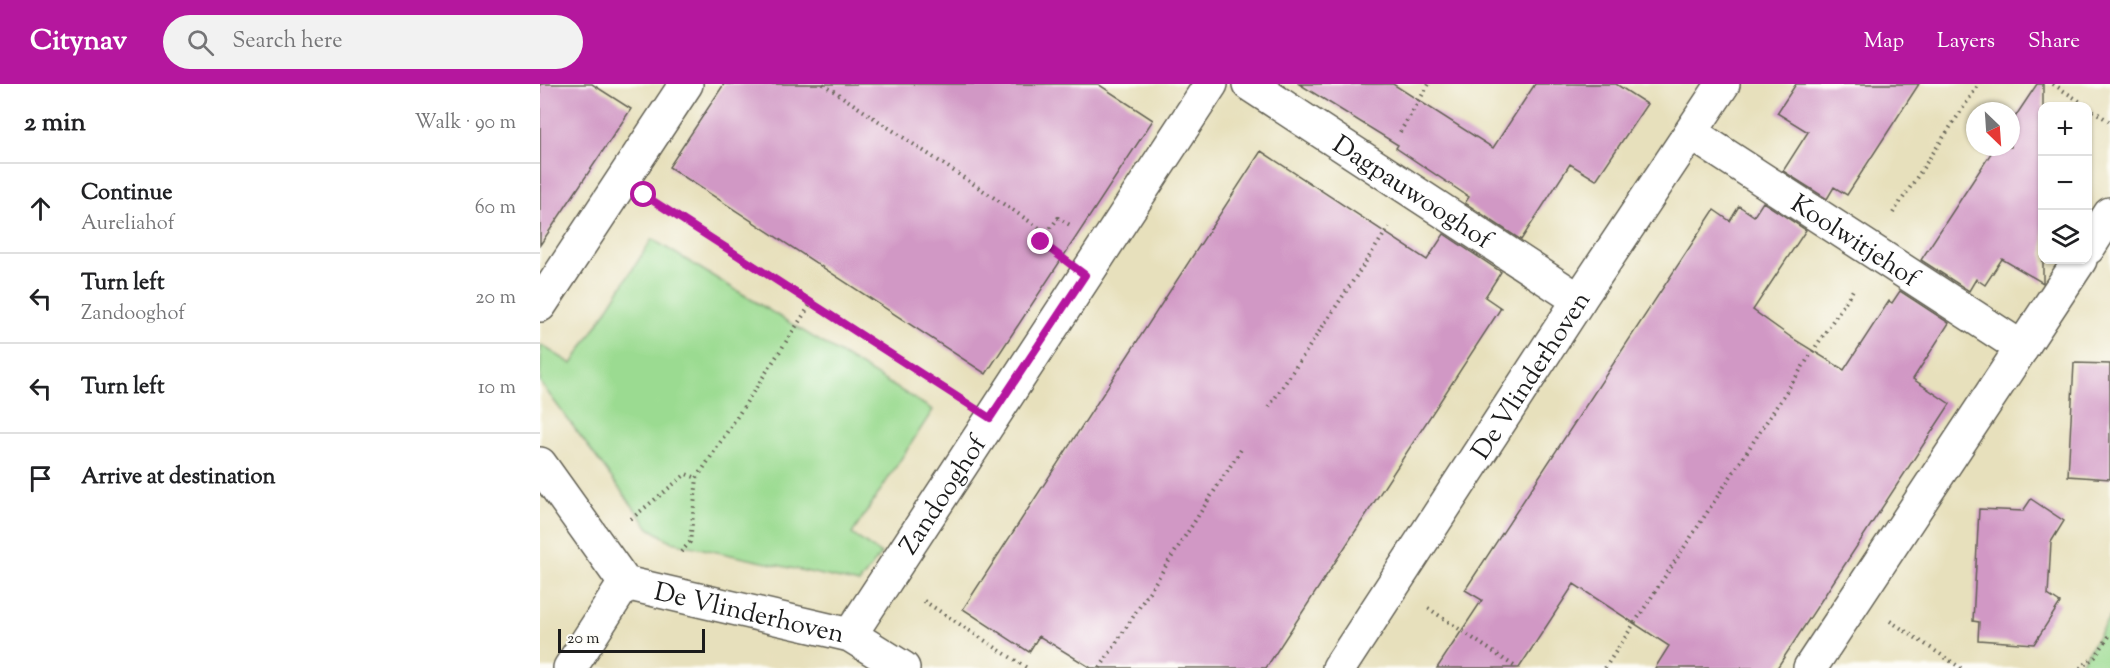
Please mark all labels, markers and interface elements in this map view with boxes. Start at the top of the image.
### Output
search box [163,15,583,69]
text: Citynav [30,22,127,62]
icon: search [184,26,217,59]
text: Search here [232,26,343,58]
text: Map [1864,27,1904,57]
text: Layers [1937,27,1995,57]
text: Share [2028,27,2080,57]
north arrow [1966,102,2020,156]
map controls [2038,102,2092,264]
button: + [2038,102,2092,156]
text: 2 min [24,105,86,142]
text: Walk · 90 m [414,109,516,138]
street label: Dagpauwooghof [1324,128,1500,260]
button: − [2038,156,2092,210]
text: Continue [81,178,172,210]
route start [630,181,656,207]
street label: Koolwitjehof [1783,187,1926,298]
icon: ahead [24,192,57,225]
text: 60 m [475,194,516,223]
text: Aureliahof [81,210,175,239]
button: layers [2038,210,2092,264]
route end [1027,228,1053,254]
text: Turn left [81,268,164,300]
icon: left [24,282,57,315]
text: 20 m [475,284,516,313]
street label: De Vlinderhoven [1464,285,1601,468]
text: Zandooghof [81,300,185,329]
icon: left [24,372,57,405]
text: Turn left [81,372,164,404]
text: 10 m [478,374,516,403]
street label: Zandooghof [892,428,997,563]
icon: arrive [24,462,57,495]
text: Arrive at destination [81,462,276,494]
street label: De Vlinderhoven [650,574,848,654]
scale bar [558,626,705,654]
text: 20 m [567,628,600,651]

